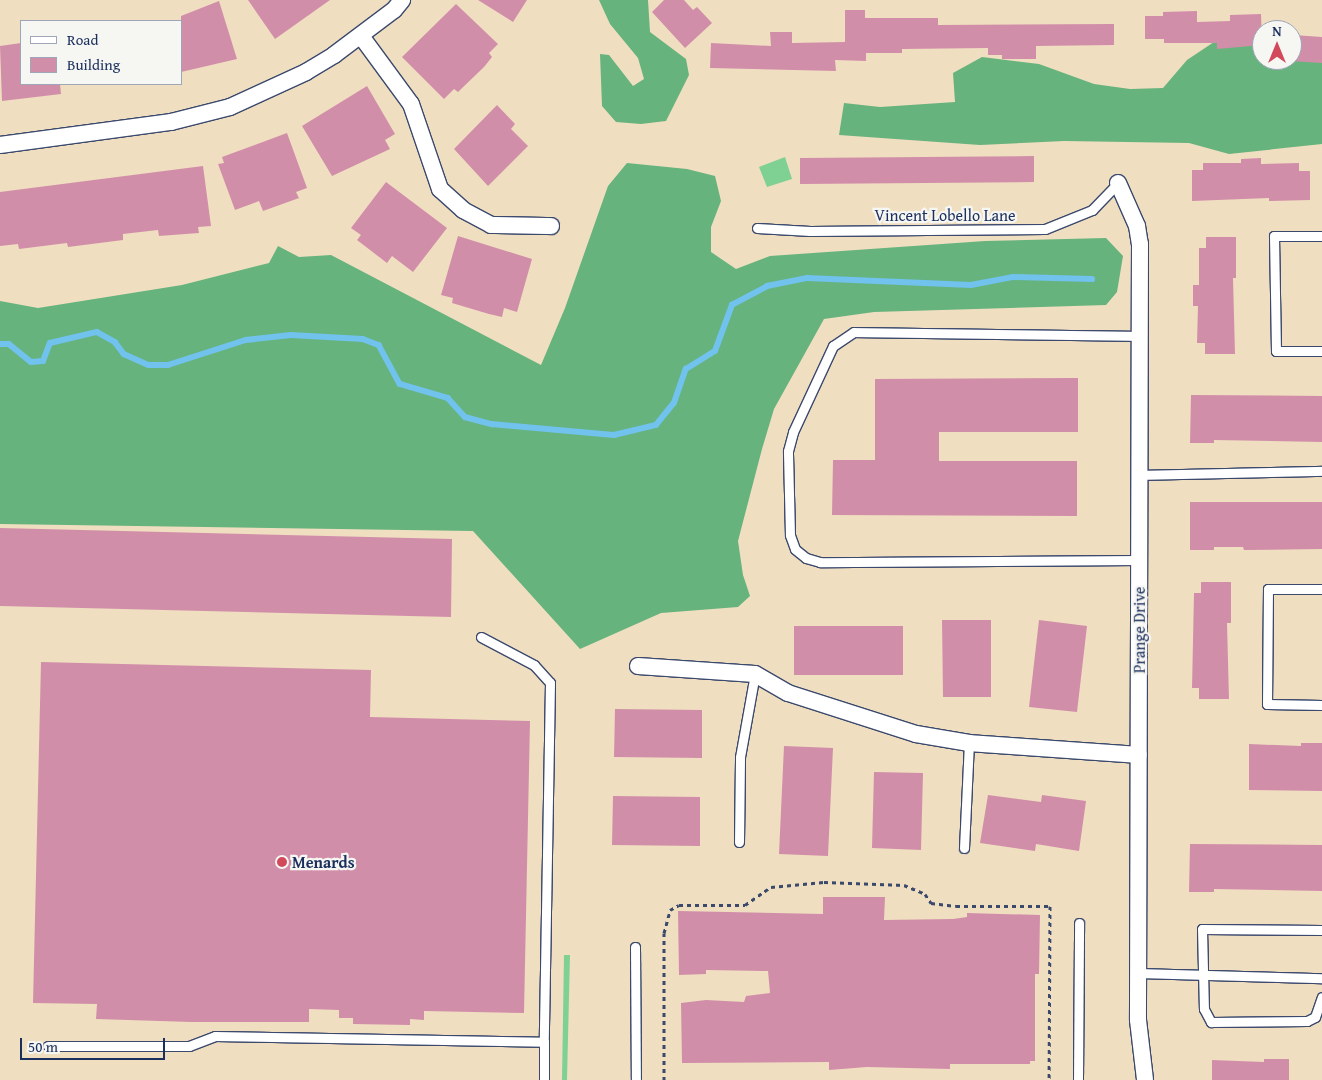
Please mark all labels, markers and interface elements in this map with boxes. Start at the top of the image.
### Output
legend [20,20,182,85]
north arrow [1252,20,1302,70]
text: N [1272,21,1282,41]
text: Road [67,29,98,50]
text: Building [67,54,120,75]
street label: Vincent Lobello Lane [875,205,1015,225]
street label: Prange Drive [1129,587,1149,673]
place label: Menards [292,852,355,872]
marker: Menards [276,856,288,868]
scale bar [22,1028,168,1060]
text: 50 m [28,1036,58,1057]

